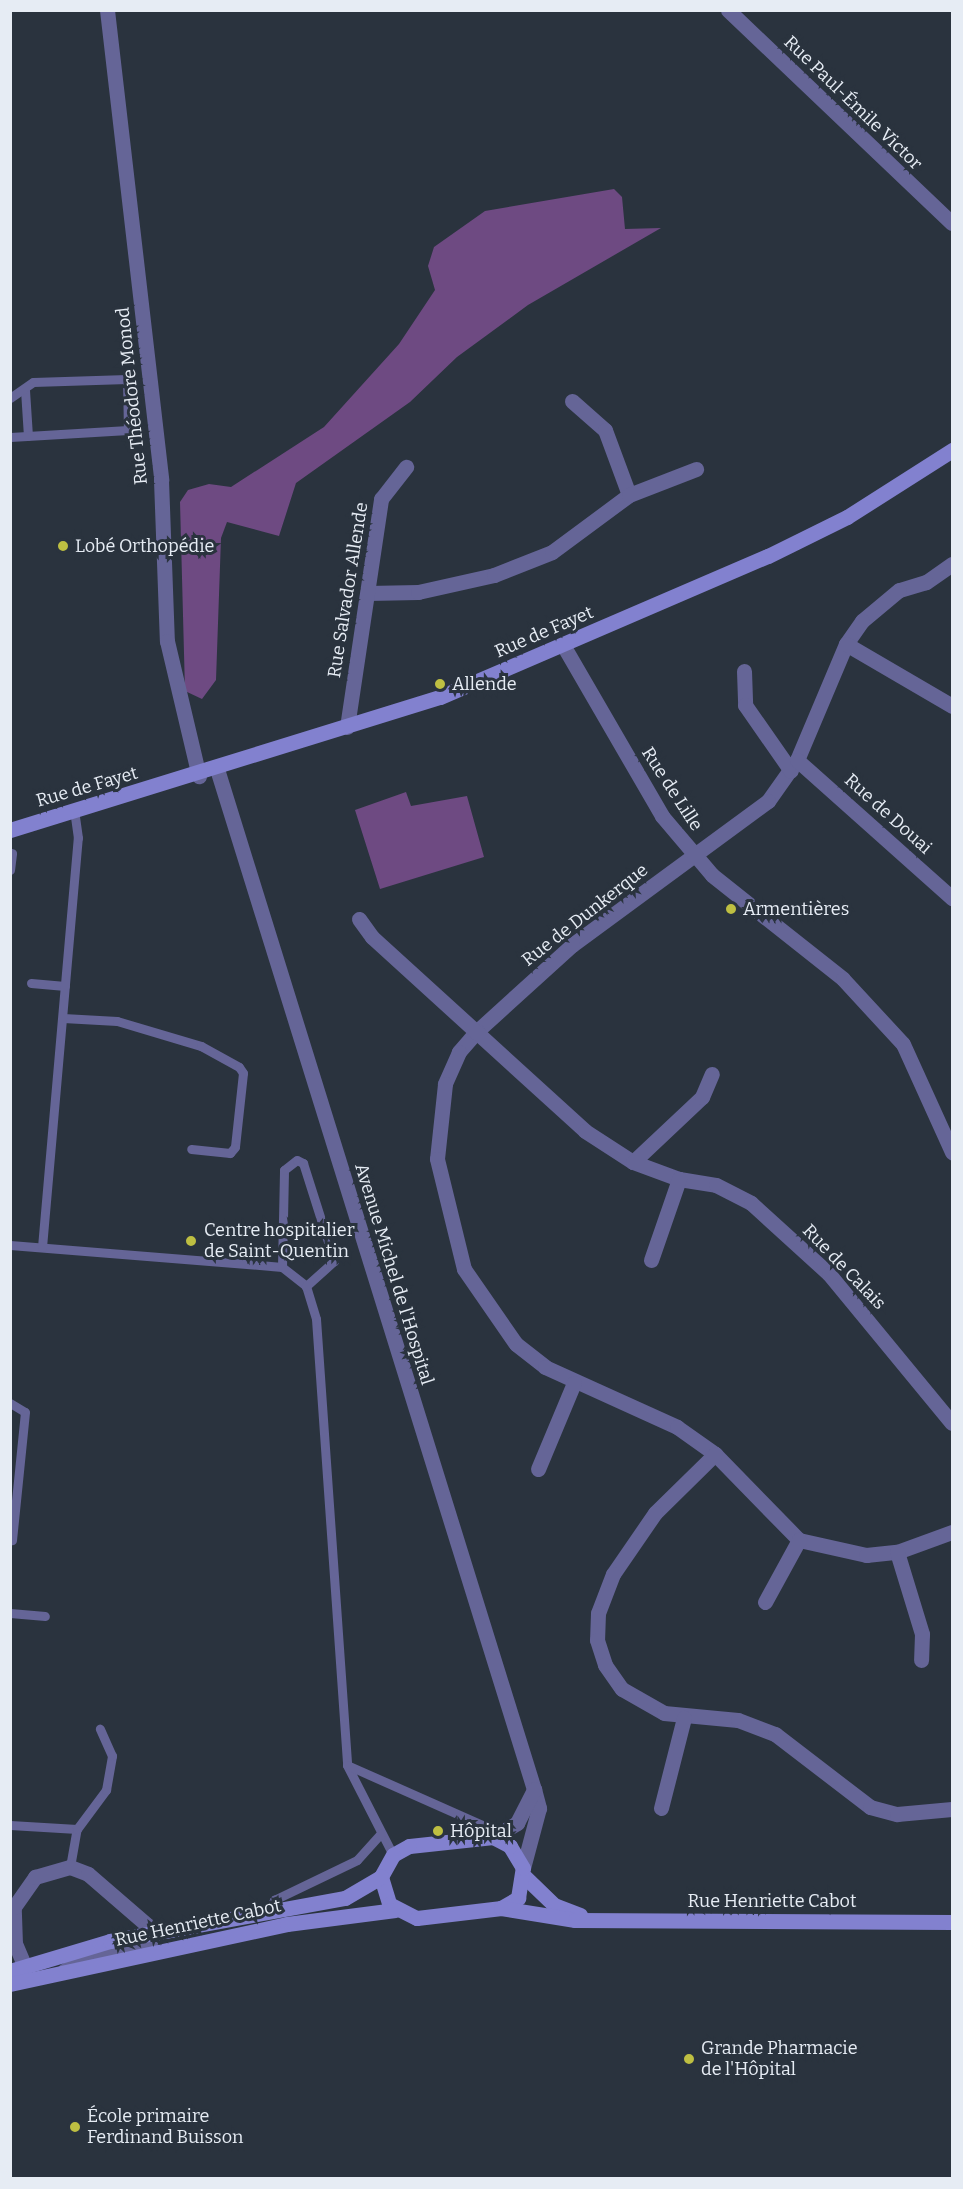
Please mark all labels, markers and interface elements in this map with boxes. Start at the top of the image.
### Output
street label: Rue Paul-Émile Victor [779,31,927,175]
street label: Rue Théodore Monod [112,306,152,486]
street label: Rue Salvador Allende [323,501,373,679]
place label: Lobé Orthopédie [75,535,214,557]
marker: Lobé Orthopédie [56,539,70,553]
street label: Rue de Fayet [492,602,596,662]
place label: Allende [452,673,517,695]
marker: Allende [433,677,447,691]
street label: Rue de Lille [637,743,707,835]
street label: Rue de Fayet [34,762,140,812]
street label: Rue de Douai [840,769,936,859]
street label: Rue de Dunkerque [518,859,652,971]
place label: Armentières [743,898,849,920]
marker: Armentières [724,902,738,916]
street label: Avenue Michel de l'Hospital [350,1161,438,1387]
place label: Centre hospitalier de Saint-Quentin [204,1220,355,1262]
street label: Rue de Calais [798,1220,890,1314]
marker: Centre hospitalier de Saint-Quentin [182,1232,200,1250]
place label: Hôpital [450,1820,512,1842]
marker: Hôpital [431,1824,445,1838]
street label: Rue Henriette Cabot [688,1890,856,1912]
street label: Rue Henriette Cabot [113,1895,283,1951]
place label: Grande Pharmacie de l'Hôpital [701,2038,857,2080]
marker: Grande Pharmacie de l'Hôpital [682,2052,696,2066]
place label: École primaire Ferdinand Buisson [87,2106,243,2148]
marker: École primaire Ferdinand Buisson [68,2120,82,2134]

